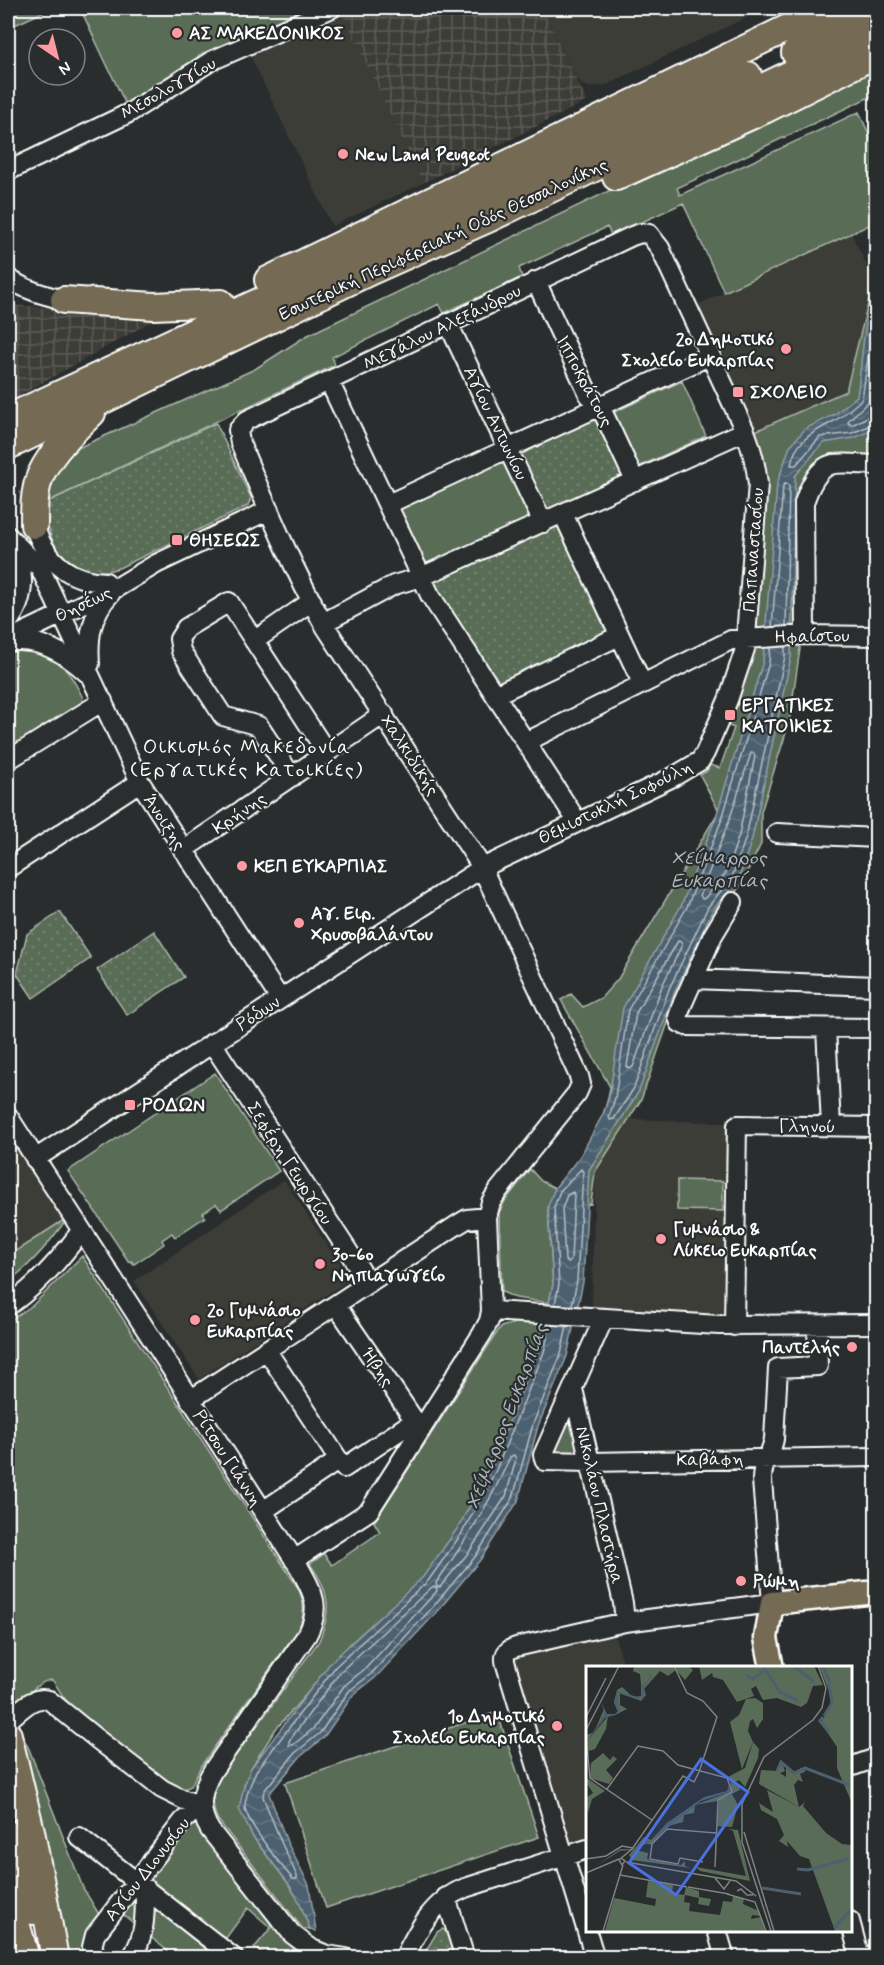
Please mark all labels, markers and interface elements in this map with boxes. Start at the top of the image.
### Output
place label: ΑΣ ΜΑΚΕΔΟΝΙΚΟΣ [189,22,345,46]
marker: ΑΣ ΜΑΚΕΔΟΝΙΚΟΣ [170,26,184,40]
north arrow [27,27,87,87]
street label: Μεσολογγίου [116,52,221,126]
text: N [54,56,75,80]
place label: New Land Peugeot [355,143,490,167]
marker: New Land Peugeot [336,147,350,161]
street label: Εσωτερική Περιφερειακή Οδός Θεσσαλονίκης [275,153,612,327]
street label: Μεγάλου Αλεξάνδρου [359,279,525,377]
place label: 2ο Δημοτικό Σχολείο Ευκαρπίας [621,328,774,373]
street label: Ιπποκράτους [550,331,618,432]
marker: 2ο Δημοτικό Σχολείο Ευκαρπίας [779,342,793,356]
street label: Αγίου Αντωνίου [457,362,533,484]
place label: ΣΧΟΛΕΙΟ [750,381,827,405]
marker: ΣΧΟΛΕΙΟ [731,385,745,399]
street label: Παπαναστασίου [738,487,770,613]
place label: ΘΗΣΕΩΣ [189,529,260,553]
marker: ΘΗΣΕΩΣ [170,533,184,547]
street label: Θησέως [51,580,116,629]
street label: Ηφαίστου [774,624,850,650]
place label: ΕΡΓΑΤΙΚΕΣ ΚΑΤΟΙΚΙΕΣ [742,694,835,739]
marker: ΕΡΓΑΤΙΚΕΣ ΚΑΤΟΙΚΙΕΣ [723,708,737,722]
street label: Χαλκιδικής [374,710,444,801]
district label: Οικισμός Μακεδονία (Εργατικές Κατοικίες) [130,734,364,784]
street label: Θεμιστοκλή Σοφούλη [534,755,697,851]
street label: Κρήνης [208,787,271,841]
street label: Άνοιξης [137,790,191,855]
water label: Χείμαρρος Ευκαρπίας [671,845,768,895]
place label: ΚΕΠ ΕΥΚΑΡΠΙΑΣ [254,855,388,879]
marker: ΚΕΠ ΕΥΚΑΡΠΙΑΣ [235,859,249,873]
place label: Αγ. Ειρ. Χρυσοβαλάντου [311,902,433,947]
marker: Αγ. Ειρ. Χρυσοβαλάντου [292,916,306,930]
street label: Ρόδων [232,991,285,1037]
place label: ΡΟΔΩΝ [142,1094,205,1118]
street label: Σεφέρη Γεωργίου [241,1097,339,1230]
marker: ΡΟΔΩΝ [123,1098,137,1112]
street label: Γληνού [778,1115,836,1139]
place label: Γυμνάσιο & Λύκειο Ευκαρπίας [673,1218,817,1263]
marker: Γυμνάσιο & Λύκειο Ευκαρπίας [654,1232,668,1246]
place label: 3ο-6ο Νηπιαγωγείο [332,1243,445,1288]
marker: 3ο-6ο Νηπιαγωγείο [313,1257,327,1271]
place label: 2ο Γυμνάσιο Ευκαρπίας [207,1299,301,1344]
marker: 2ο Γυμνάσιο Ευκαρπίας [188,1313,202,1327]
water label: Χείμαρρος Ευκαρπίας [460,1319,556,1513]
place label: Παντελής [762,1336,840,1360]
marker: Παντελής [845,1340,859,1354]
street label: Ήβης [355,1343,399,1392]
street label: Ρίτσου Γιάννη [187,1405,267,1512]
street label: Νικολάου Πλαστήρα [569,1424,629,1586]
street label: Καβάφη [676,1447,744,1473]
place label: Ρώμη [753,1570,800,1594]
marker: Ρώμη [734,1574,748,1588]
inset map [586,1666,851,1932]
place label: 1ο Δημοτικό Σχολείο Ευκαρπίας [392,1705,545,1750]
marker: 1ο Δημοτικό Σχολείο Ευκαρπίας [550,1719,564,1733]
street label: Αγίου Διονυσίου [100,1813,196,1927]

